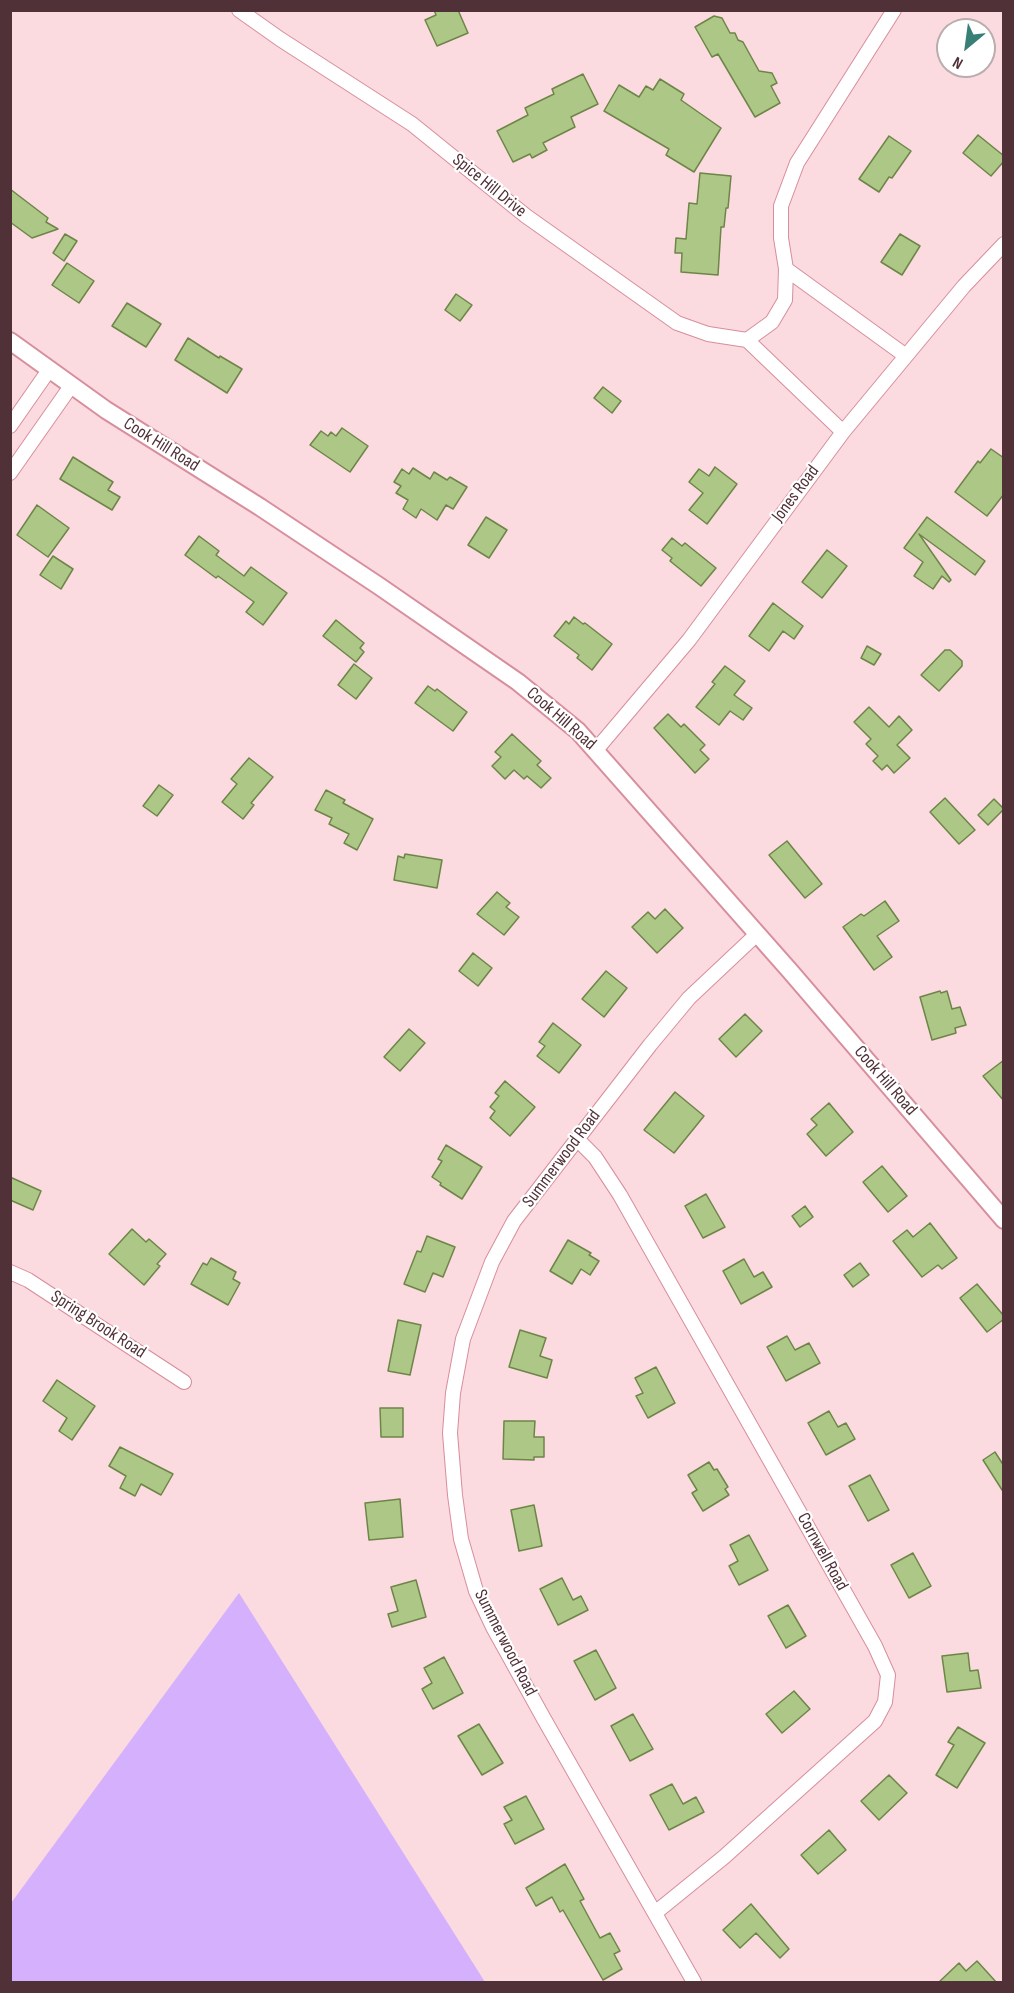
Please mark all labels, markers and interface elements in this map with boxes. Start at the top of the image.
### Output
north arrow [936,18,996,78]
text: N [950,52,966,73]
street label: Spice Hill Drive [448,150,530,222]
street label: Cook Hill Road [119,413,203,477]
street label: Jones Road [768,461,824,527]
street label: Cook Hill Road [522,683,600,755]
street label: Cook Hill Road [849,1042,921,1120]
street label: Summerwood Road [518,1106,606,1212]
street label: Spring Brook Road [46,1286,150,1364]
street label: Cornwell Road [792,1509,852,1595]
street label: Summerwood Road [469,1586,541,1700]

